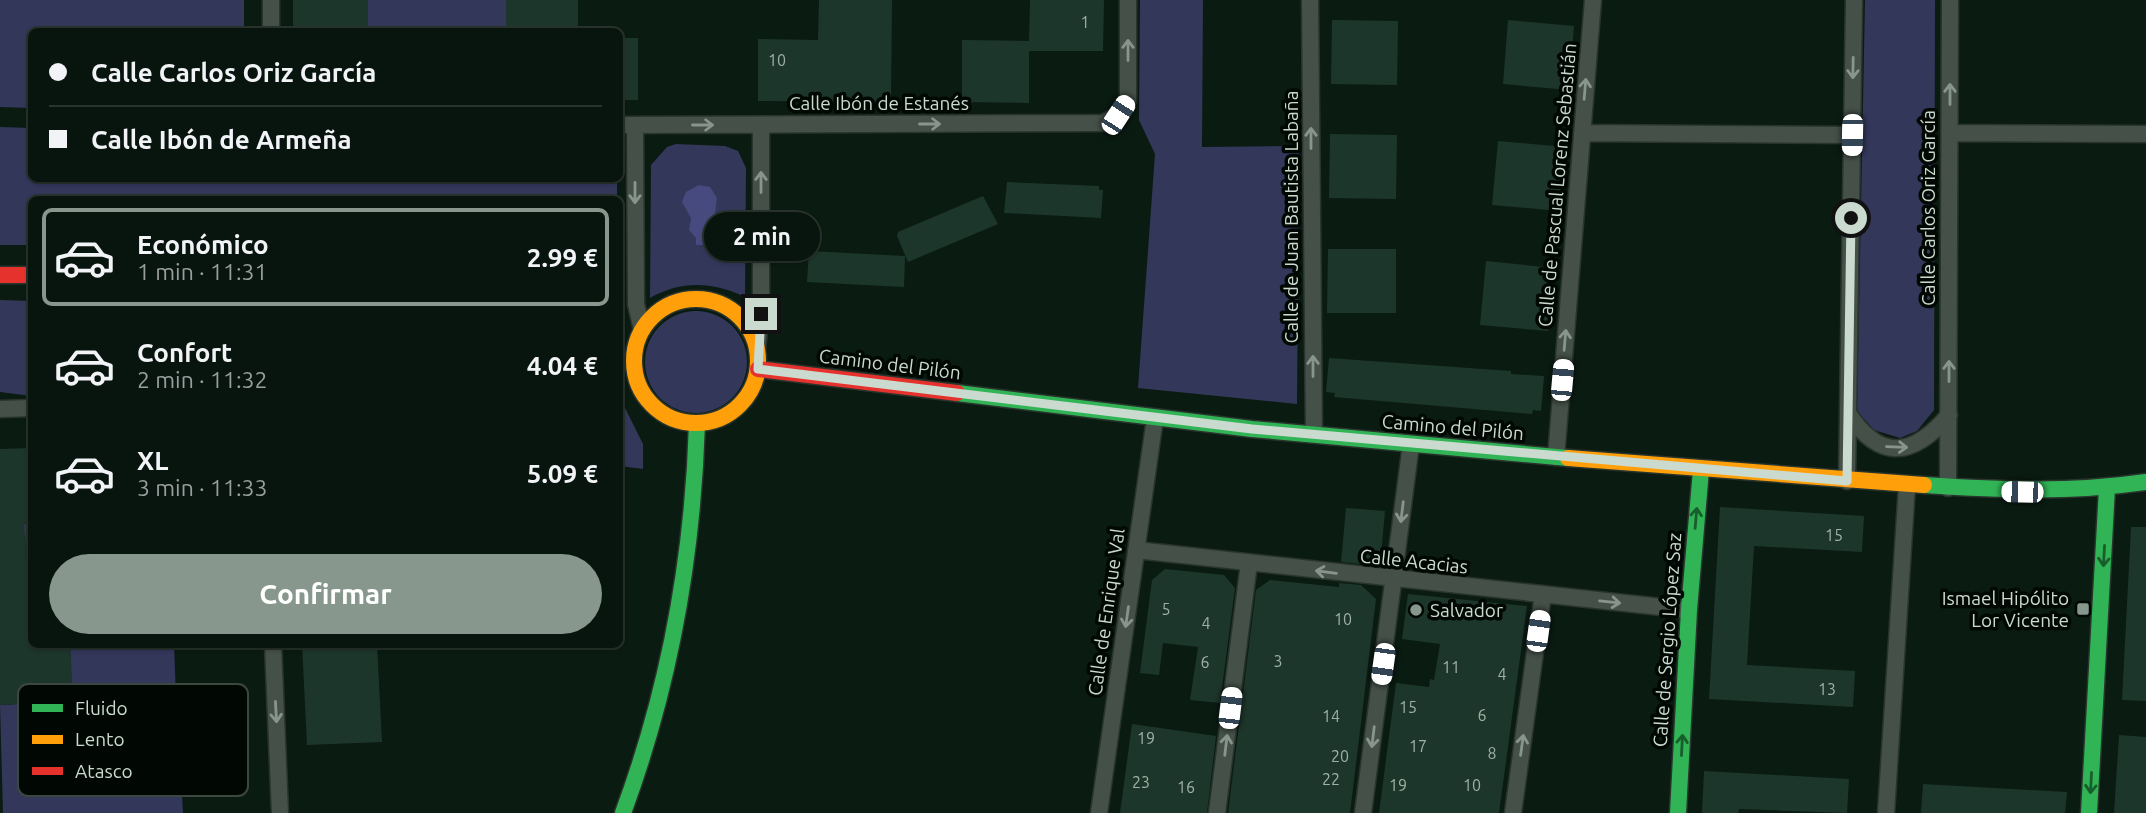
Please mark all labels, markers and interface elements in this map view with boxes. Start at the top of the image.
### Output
house number: 1 [1080,13,1090,31]
one-way arrow [1121,39,1135,62]
street label: Calle de Pascual Lorenz Sebastián [1534,42,1580,328]
house number: 10 [768,51,786,69]
one-way arrow [1846,56,1860,79]
text: Calle Carlos Oriz García [91,58,376,87]
one-way arrow [1579,78,1592,101]
one-way arrow [1943,83,1957,106]
street label: Calle de Juan Bautista Labaña [1280,91,1302,343]
street label: Calle Ibón de Estanés [789,92,969,114]
car [1098,92,1139,138]
street label: Calle Carlos Oriz García [1917,110,1939,306]
car [1842,114,1863,156]
one-way arrow [919,117,942,131]
one-way arrow [691,118,714,132]
text: Calle Ibón de Armeña [91,125,352,154]
one-way arrow [1304,127,1318,150]
one-way arrow [754,171,768,194]
one-way arrow [628,181,642,204]
route start [1835,202,1867,234]
callout: 2 min [703,212,819,262]
text: 2 min [733,224,791,249]
icon: car [53,226,116,289]
text: Económico [137,230,269,259]
text: 2.99 € [527,243,598,272]
text: 1 min · 11:31 [137,259,268,284]
route end [745,298,777,330]
one-way arrow [1559,330,1572,352]
icon: car [53,334,116,397]
text: Confort [137,338,232,367]
street label: Camino del Pilón [818,344,962,384]
text: 4.04 € [527,351,598,380]
one-way arrow [1306,354,1320,377]
car [1550,358,1575,402]
one-way arrow [1942,359,1956,382]
text: 2 min · 11:32 [137,367,268,392]
street label: Camino del Pilón [1381,410,1525,444]
one-way arrow [1885,440,1908,453]
icon: car [53,442,116,505]
text: XL [137,446,168,475]
text: 5.09 € [527,459,598,488]
text: 3 min · 11:33 [137,475,268,500]
car [2001,481,2044,503]
one-way arrow [1396,500,1409,523]
one-way arrow [1690,507,1703,530]
house number: 15 [1825,526,1843,544]
street label: Calle de Enrique Val [1083,527,1129,697]
street label: Calle de Sergio López Saz [1649,532,1685,748]
street label: Calle Acacias [1359,544,1469,578]
one-way arrow [2097,544,2110,567]
button: Confirmar [49,554,602,634]
one-way arrow [1315,566,1338,579]
place label: Ismael Hipólito Lor Vicente [1942,587,2069,631]
one-way arrow [1599,595,1621,608]
place label: Salvador [1430,599,1503,621]
house number: 5 [1161,600,1171,618]
marker: Ismael Hipólito Lor Vicente [2075,601,2091,617]
marker: Salvador [1408,602,1424,618]
one-way arrow [1120,605,1133,628]
car [1525,609,1552,653]
house number: 10 [1334,610,1352,628]
house number: 4 [1201,614,1211,632]
car [1370,642,1397,686]
house number: 3 [1273,652,1283,670]
house number: 6 [1200,653,1210,671]
house number: 11 [1442,658,1460,676]
house number: 4 [1497,665,1507,683]
house number: 13 [1818,680,1836,698]
legend [18,684,248,796]
car [1218,686,1243,730]
text: Fluido [75,697,128,719]
house number: 15 [1399,698,1417,716]
one-way arrow [269,700,282,723]
house number: 6 [1477,706,1487,724]
house number: 14 [1322,707,1340,725]
one-way arrow [1367,725,1380,748]
text: Lento [75,728,125,750]
house number: 19 [1137,729,1155,747]
one-way arrow [1219,734,1232,757]
one-way arrow [1675,734,1688,757]
one-way arrow [1516,735,1529,757]
house number: 17 [1409,737,1427,755]
house number: 8 [1487,744,1497,762]
house number: 20 [1331,747,1349,765]
text: Atasco [75,760,133,782]
house number: 22 [1322,770,1340,788]
one-way arrow [2084,771,2097,794]
house number: 23 [1132,773,1150,791]
house number: 19 [1389,776,1407,794]
house number: 10 [1463,776,1481,794]
house number: 16 [1177,778,1195,796]

